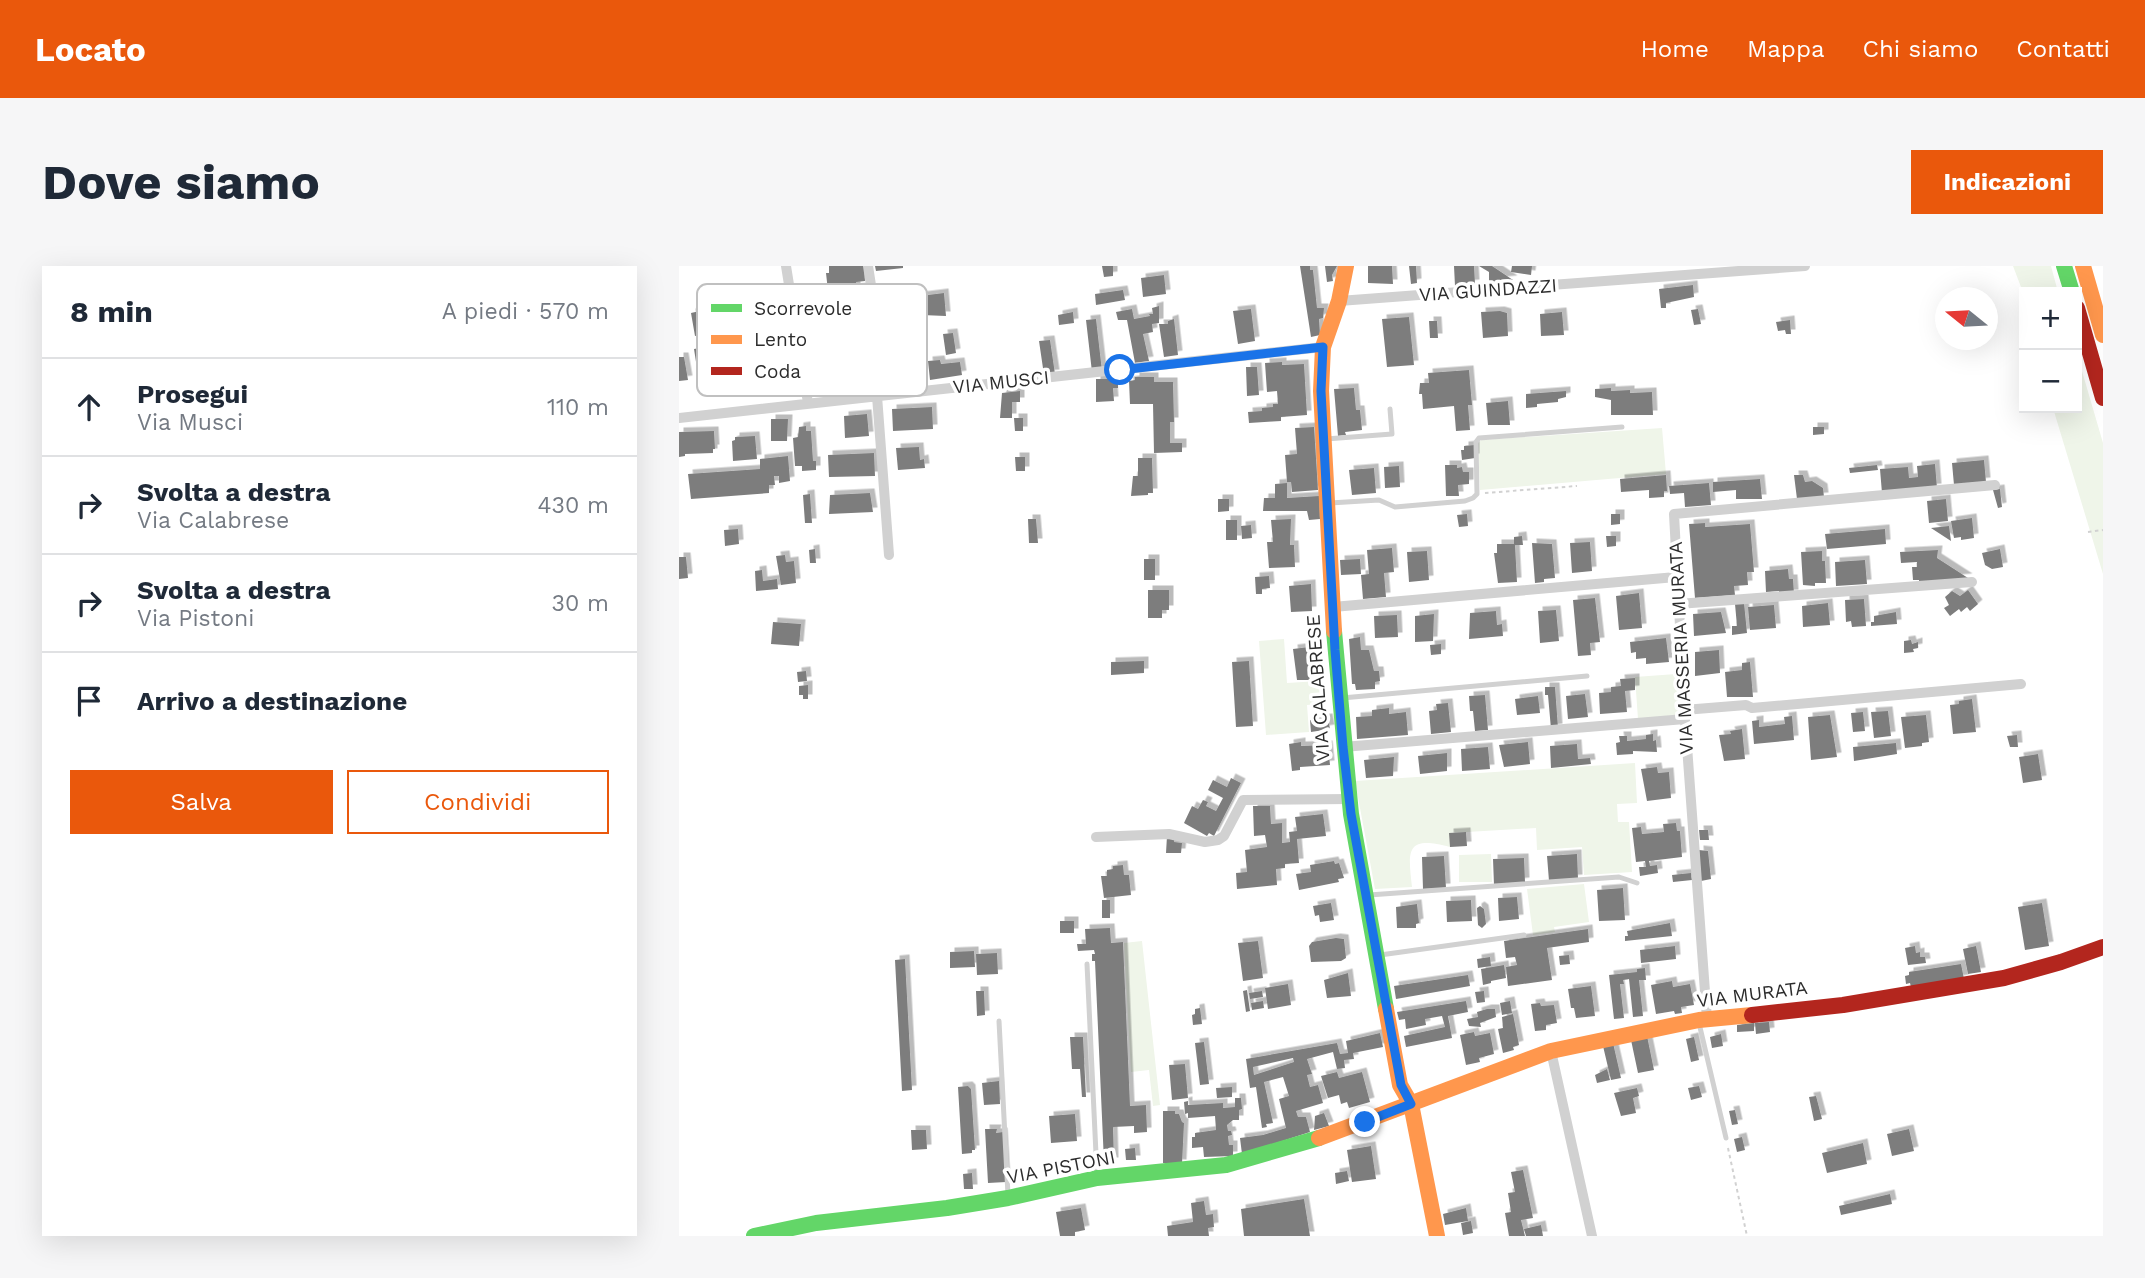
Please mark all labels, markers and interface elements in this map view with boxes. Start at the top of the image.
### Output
text: Locato [35,30,146,69]
text: Home [1640,35,1709,63]
text: Mappa [1747,35,1825,63]
text: Chi siamo [1863,35,1978,63]
text: Contatti [2016,35,2110,63]
button: Indicazioni [1911,150,2103,214]
text: Dove siamo [42,153,320,211]
street label: VIA GUINDAZZI [1418,274,1558,306]
legend [697,284,927,396]
north arrow [1935,287,1998,350]
map controls [2019,287,2082,413]
button: + [2019,287,2082,350]
text: 8 min [70,294,153,329]
text: Scorrevole [754,297,852,320]
text: A piedi · 570 m [442,298,609,325]
text: Lento [754,328,807,351]
button: − [2019,350,2082,413]
route start [1104,354,1135,385]
text: Coda [754,360,801,383]
street label: VIA MUSCI [952,366,1050,398]
text: Prosegui [137,379,248,409]
icon: ahead [70,388,108,426]
text: 110 m [547,394,609,421]
text: Via Musci [137,409,243,436]
text: Svolta a destra [137,477,330,507]
icon: right [70,486,108,524]
text: 430 m [537,492,609,519]
text: Via Calabrese [137,507,289,534]
street label: VIA MASSERIA MURATA [1664,540,1698,755]
text: Svolta a destra [137,575,330,605]
icon: right [70,584,108,622]
text: 30 m [552,590,609,617]
text: Via Pistoni [137,605,254,632]
street label: VIA CALABRESE [1301,614,1335,762]
icon: arrive [70,682,108,720]
text: Arrivo a destinazione [137,686,407,716]
button: Salva [70,770,333,834]
button: Condividi [347,770,609,834]
street label: VIA MURATA [1695,976,1809,1012]
route end [1349,1106,1380,1137]
street label: VIA PISTONI [1005,1145,1117,1189]

